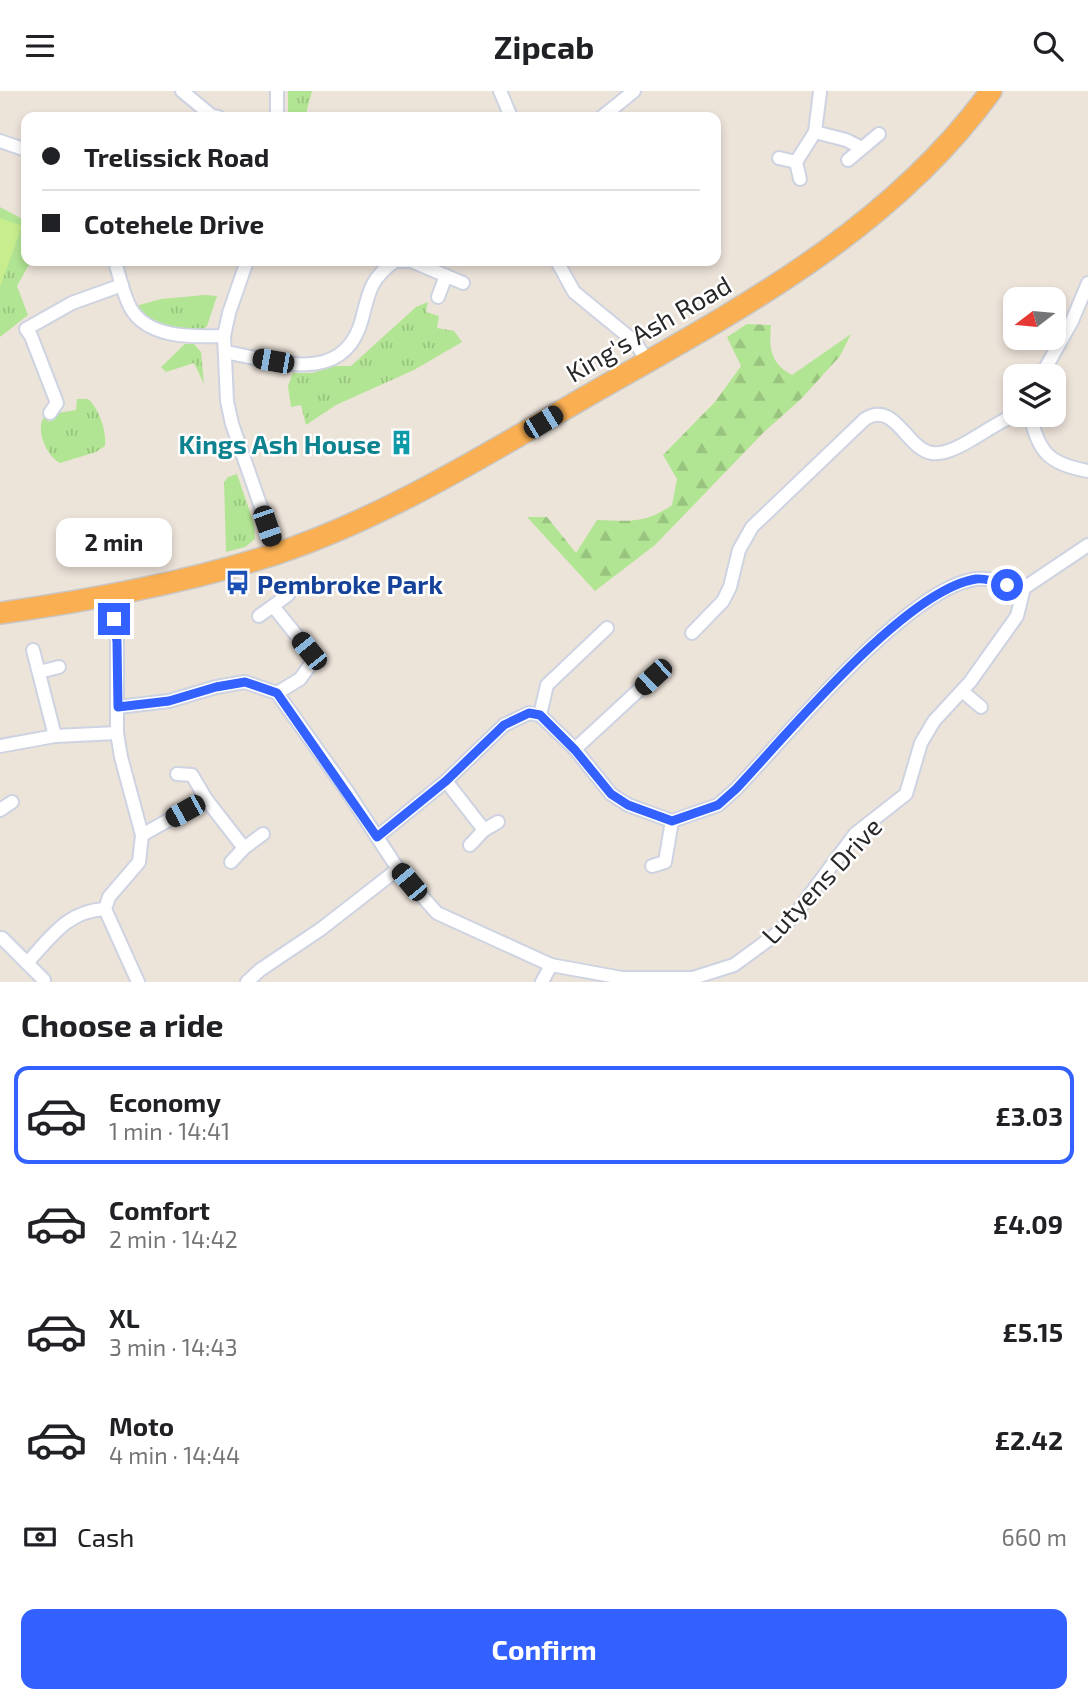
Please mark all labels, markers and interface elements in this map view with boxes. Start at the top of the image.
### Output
icon: menu [21,27,59,65]
text: Zipcab [494,27,594,65]
icon: search [1029,27,1067,65]
text: Trelissick Road [84,141,269,172]
text: Cotehele Drive [84,208,264,239]
street label: King's Ash Road [560,268,736,388]
north arrow [1003,287,1066,350]
map controls [1003,287,1066,427]
car [251,347,296,375]
button: layers [1003,364,1066,427]
car [520,402,567,442]
place label: Kings Ash House [179,428,381,459]
building icon: Kings Ash House [387,429,415,457]
car [251,503,284,549]
callout: 2 min [56,517,172,567]
text: 2 min [85,528,143,556]
place label: Pembroke Park [257,568,443,599]
bus stop icon: Pembroke Park [223,569,251,597]
route start [991,569,1023,601]
route end [98,603,130,635]
car [288,628,331,674]
car [631,655,676,699]
car [162,792,209,830]
street label: Lutyens Drive [755,810,887,950]
car [388,859,431,905]
text: Choose a ride [21,1005,224,1043]
icon: car [25,1084,88,1147]
text: Economy [109,1086,221,1117]
text: £3.03 [996,1100,1063,1131]
text: 1 min · 14:41 [109,1117,230,1145]
icon: car [25,1192,88,1255]
text: Comfort [109,1194,210,1225]
text: £4.09 [993,1208,1063,1239]
text: 2 min · 14:42 [109,1225,238,1253]
icon: car [25,1300,88,1363]
text: XL [109,1302,140,1333]
text: £5.15 [1003,1316,1063,1347]
text: 3 min · 14:43 [109,1333,237,1361]
icon: car [25,1408,88,1471]
text: Moto [109,1410,174,1441]
text: £2.42 [995,1424,1063,1455]
text: 4 min · 14:44 [109,1441,240,1469]
icon: cash [21,1518,59,1556]
text: Cash [77,1521,134,1552]
text: 660 m [1002,1523,1067,1551]
button: Confirm [21,1609,1067,1689]

